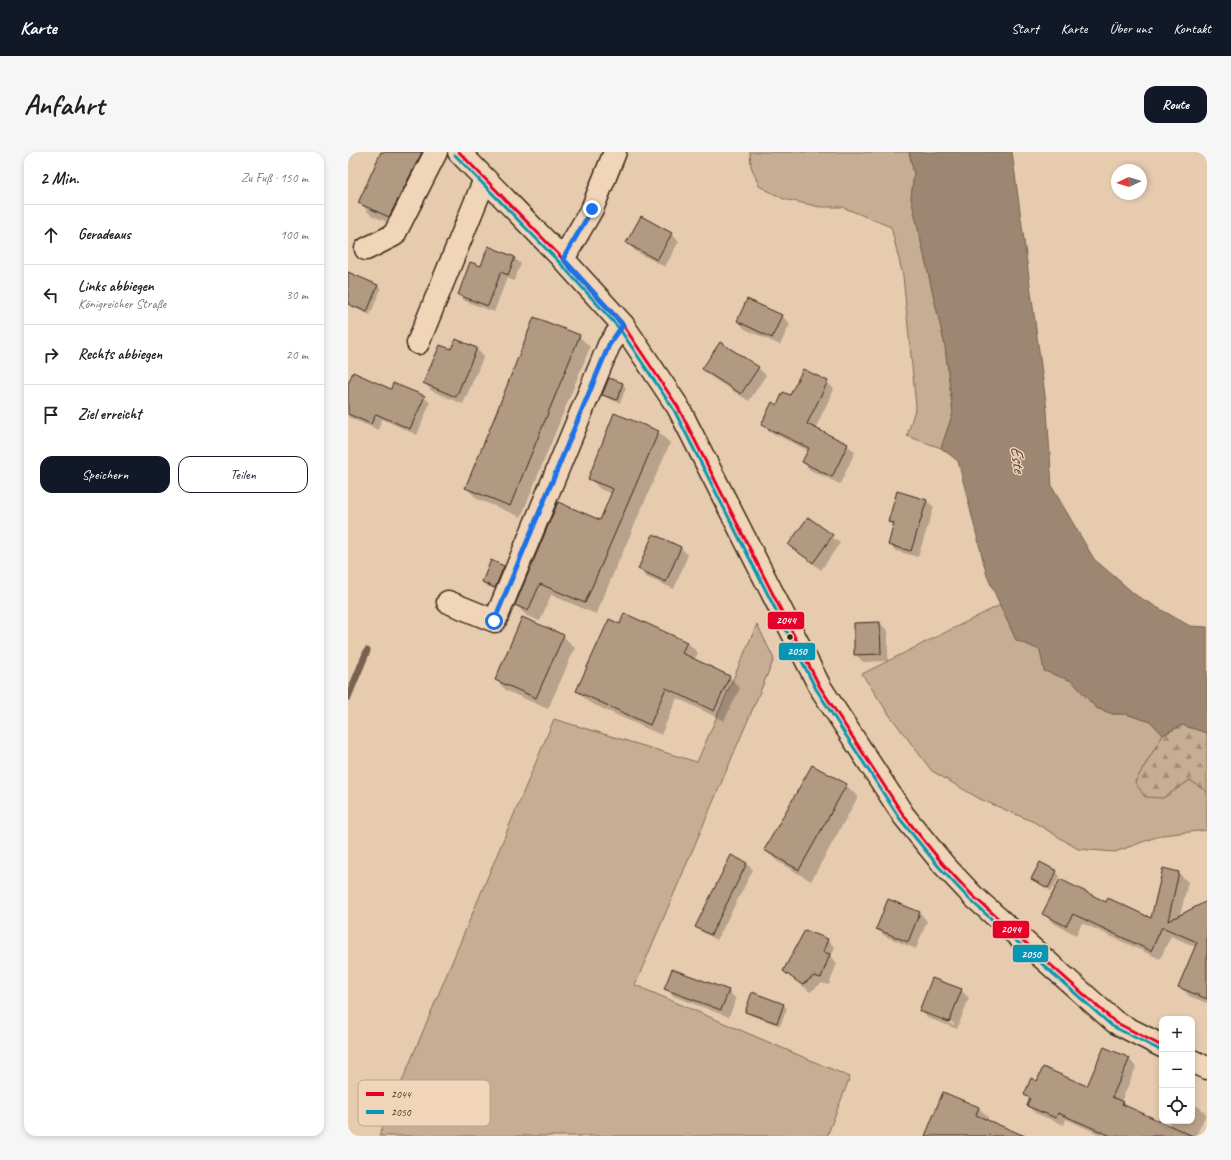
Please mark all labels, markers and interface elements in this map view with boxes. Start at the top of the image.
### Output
text: Karte [20,16,57,40]
text: Start [1011,20,1039,37]
text: Karte [1061,20,1087,37]
text: Über uns [1109,20,1151,37]
text: Kontakt [1173,20,1211,37]
button: Route [1144,86,1207,123]
text: Anfahrt [24,87,104,122]
north arrow [1111,164,1147,200]
text: 2 Min. [40,168,79,189]
text: Zu Fuß · 150 m [241,170,308,186]
route end [583,200,601,218]
icon: ahead [40,224,62,246]
text: Geradeaus [78,225,131,244]
text: 100 m [280,227,308,243]
text: Links abbiegen [78,277,154,296]
icon: left [40,284,62,306]
text: 30 m [286,287,308,303]
text: Königreicher Straße [78,296,166,312]
icon: right [40,344,62,366]
text: Rechts abbiegen [78,345,162,364]
text: 20 m [286,347,308,363]
icon: arrive [40,404,62,426]
text: Ziel erreicht [78,405,141,424]
water label: Este [1006,445,1030,476]
button: Speichern [40,456,170,493]
button: Teilen [178,456,308,493]
line badge: 2044 [767,611,805,630]
route start [485,612,503,630]
text: 2044 [776,613,798,627]
unlabelled marker [785,632,795,642]
line badge: 2050 [778,642,816,661]
text: 2050 [787,644,808,658]
line badge: 2044 [992,920,1030,939]
text: 2044 [1001,922,1023,936]
line badge: 2050 [1012,944,1049,963]
text: 2050 [1021,947,1042,961]
map controls [1159,1016,1195,1124]
button: + [1159,1016,1195,1052]
button: − [1159,1052,1195,1088]
legend [358,1080,490,1126]
text: 2044 [391,1087,412,1101]
button: locate [1159,1088,1195,1124]
text: 2050 [391,1105,412,1119]

